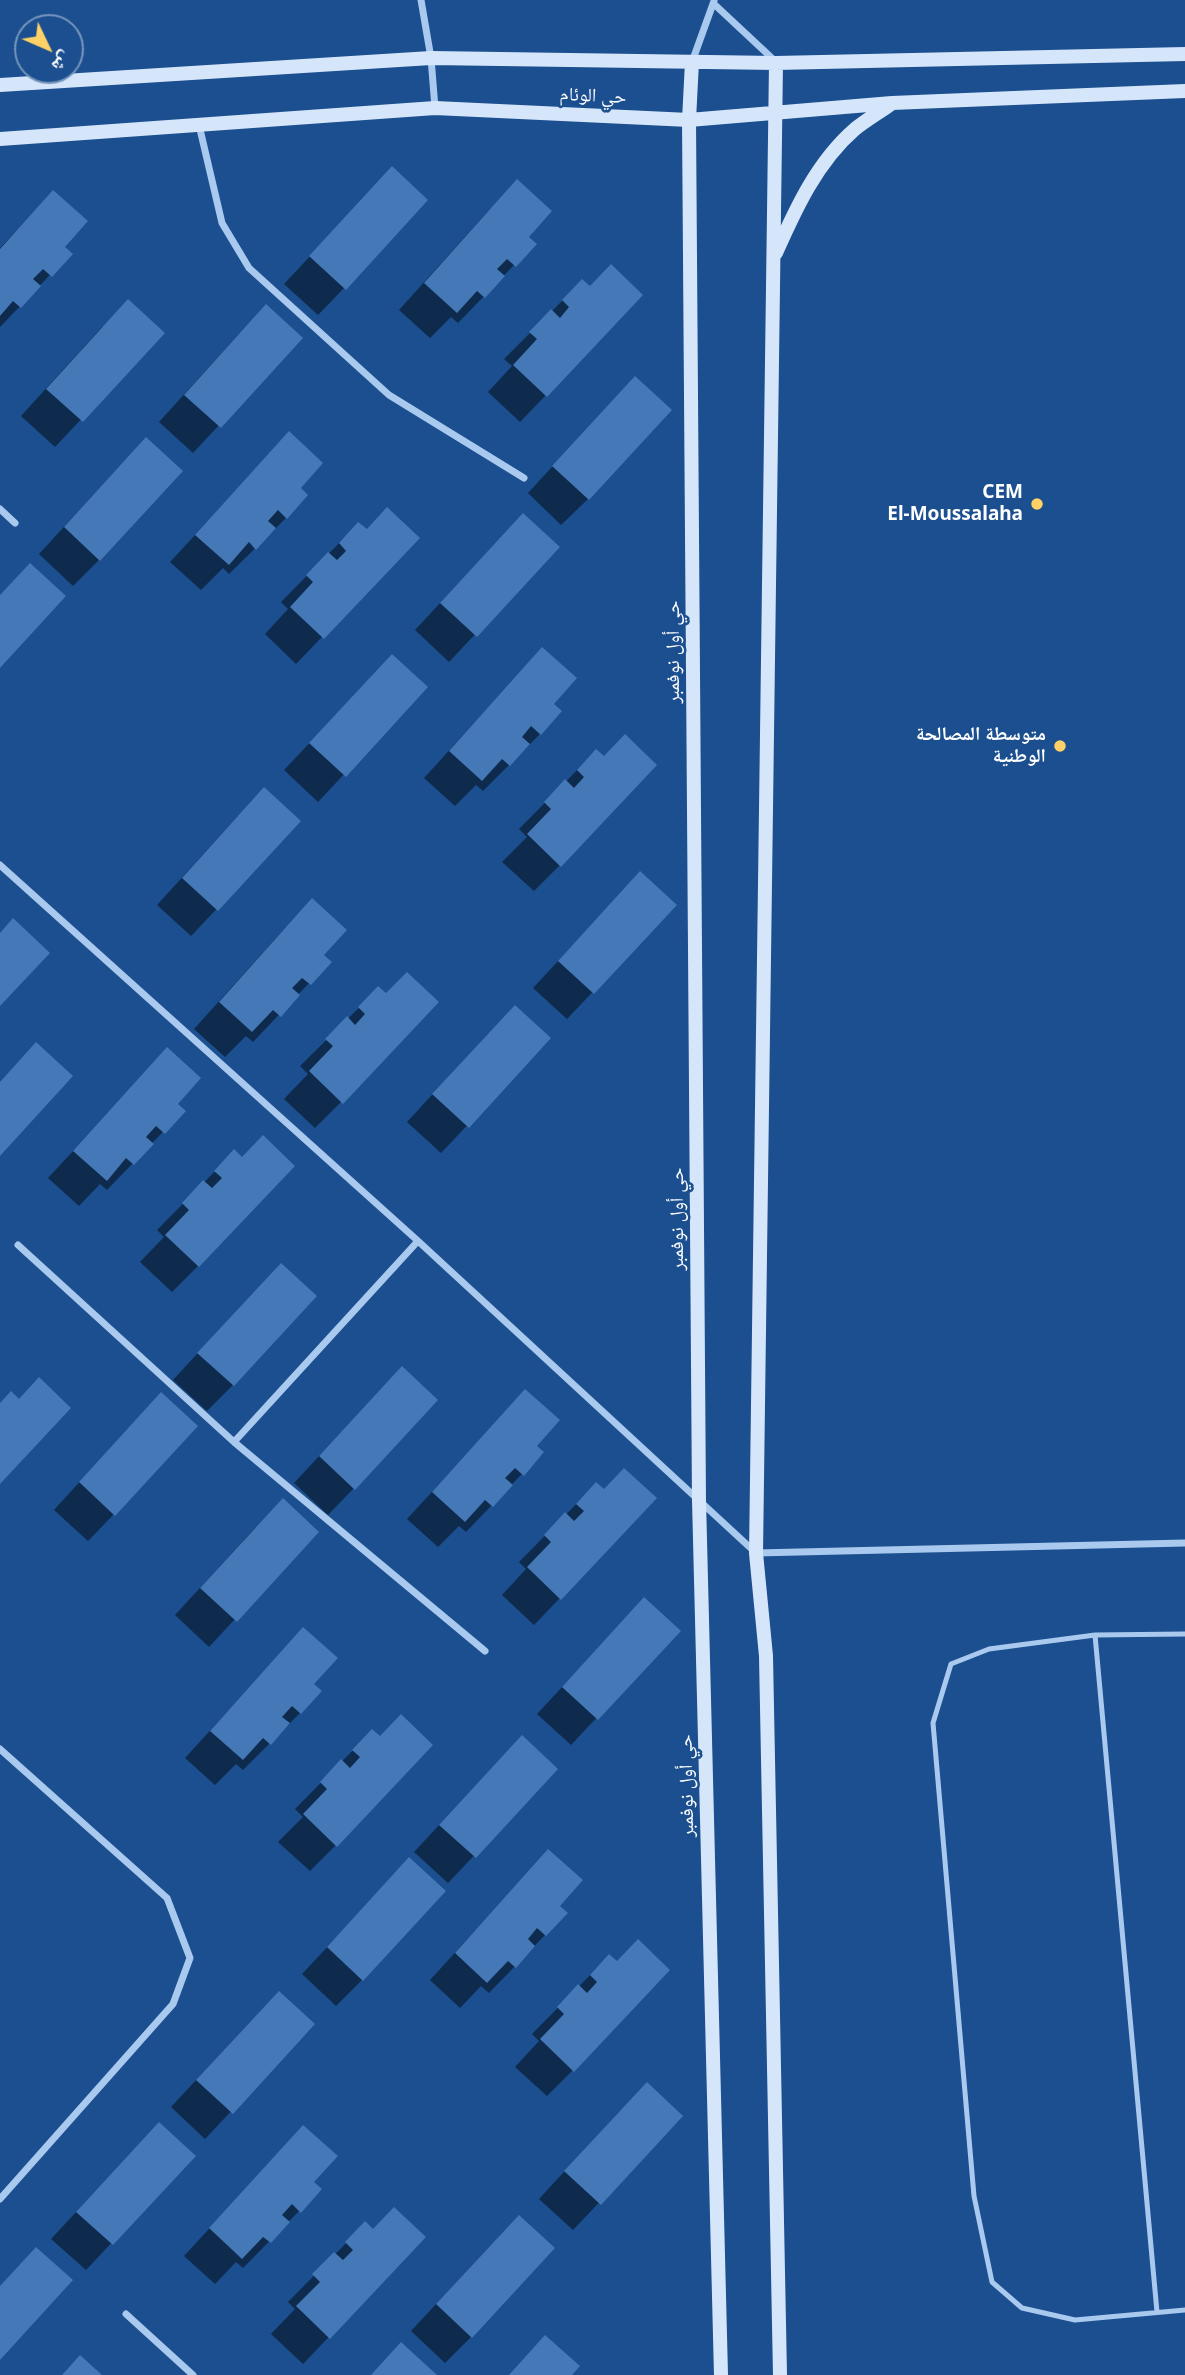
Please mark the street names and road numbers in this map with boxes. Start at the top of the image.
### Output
street label: حي الوئام [559,83,627,109]
street label: حي أول نوفمبر [663,601,685,703]
street label: حي أول نوفمبر [667,1168,689,1270]
street label: حي أول نوفمبر [675,1734,699,1838]

